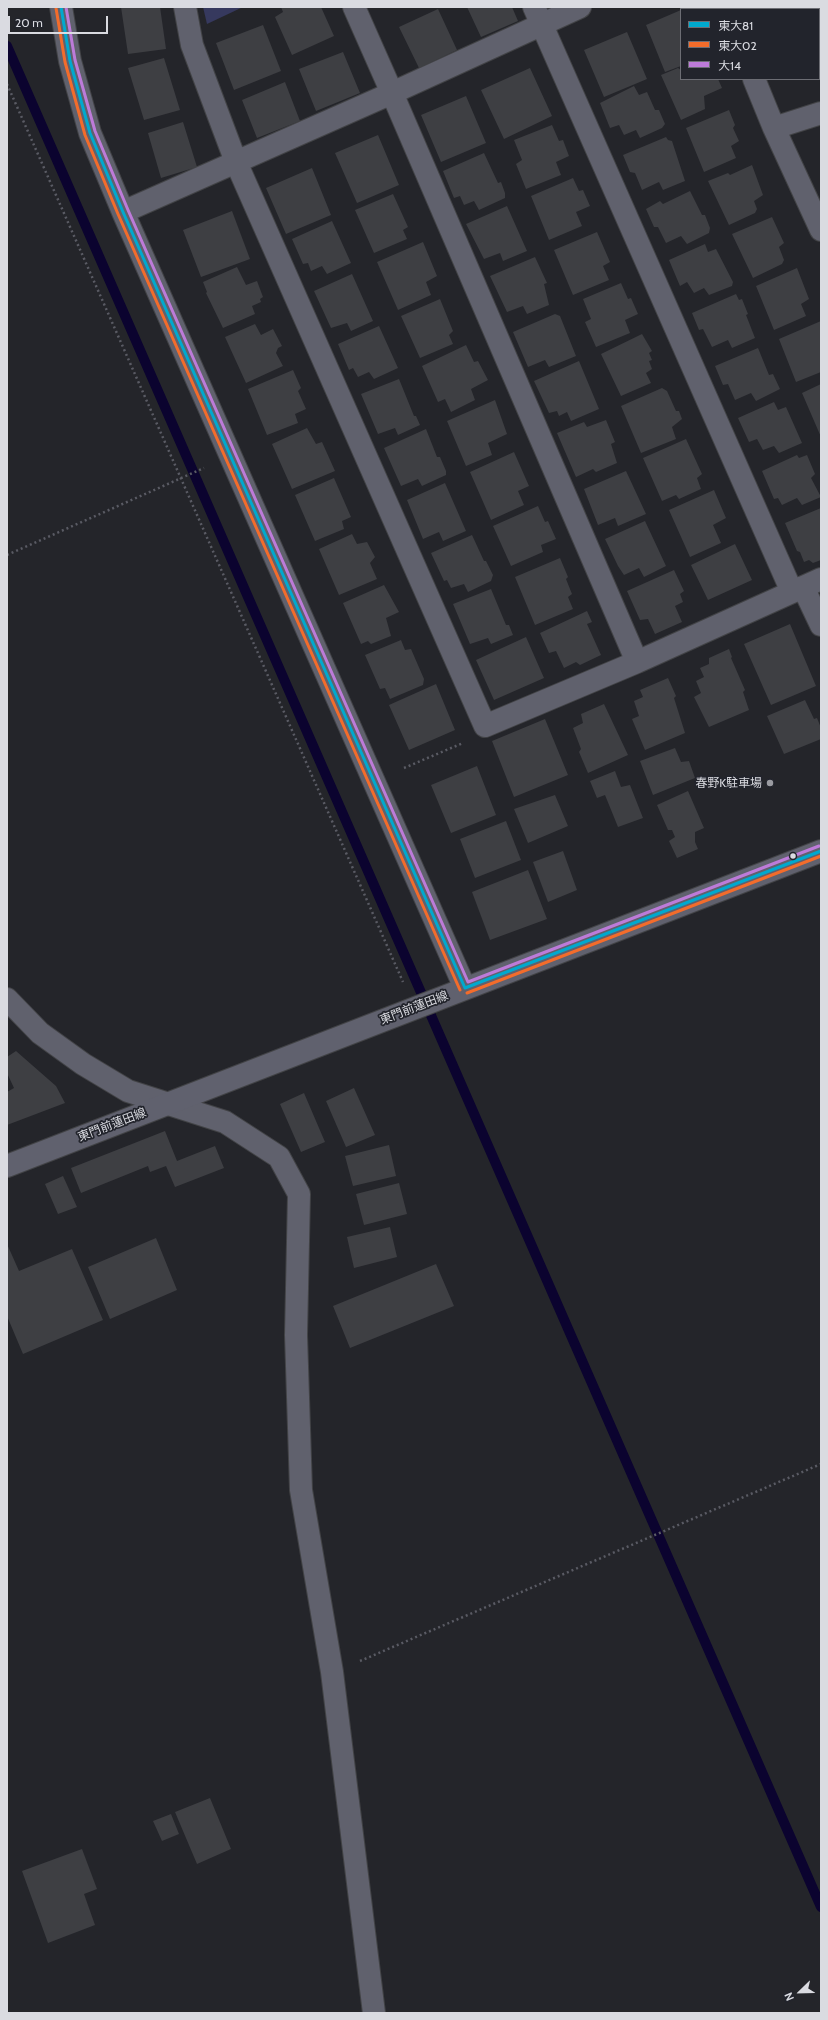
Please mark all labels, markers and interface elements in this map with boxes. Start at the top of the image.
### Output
scale bar [10,8,110,34]
legend [680,8,820,80]
text: 20 m [15,15,43,30]
text: 東大81 [718,18,753,33]
text: 東大02 [718,38,757,53]
text: 大14 [718,58,741,73]
place label: 春野K駐車場 [695,776,762,790]
marker: 春野K駐車場 [765,778,775,788]
unlabelled marker [788,851,798,861]
street label: 東門前蓮田線 [378,988,450,1028]
street label: 東門前蓮田線 [76,1105,148,1145]
north arrow [780,1972,820,2012]
text: N [781,1990,797,2003]

